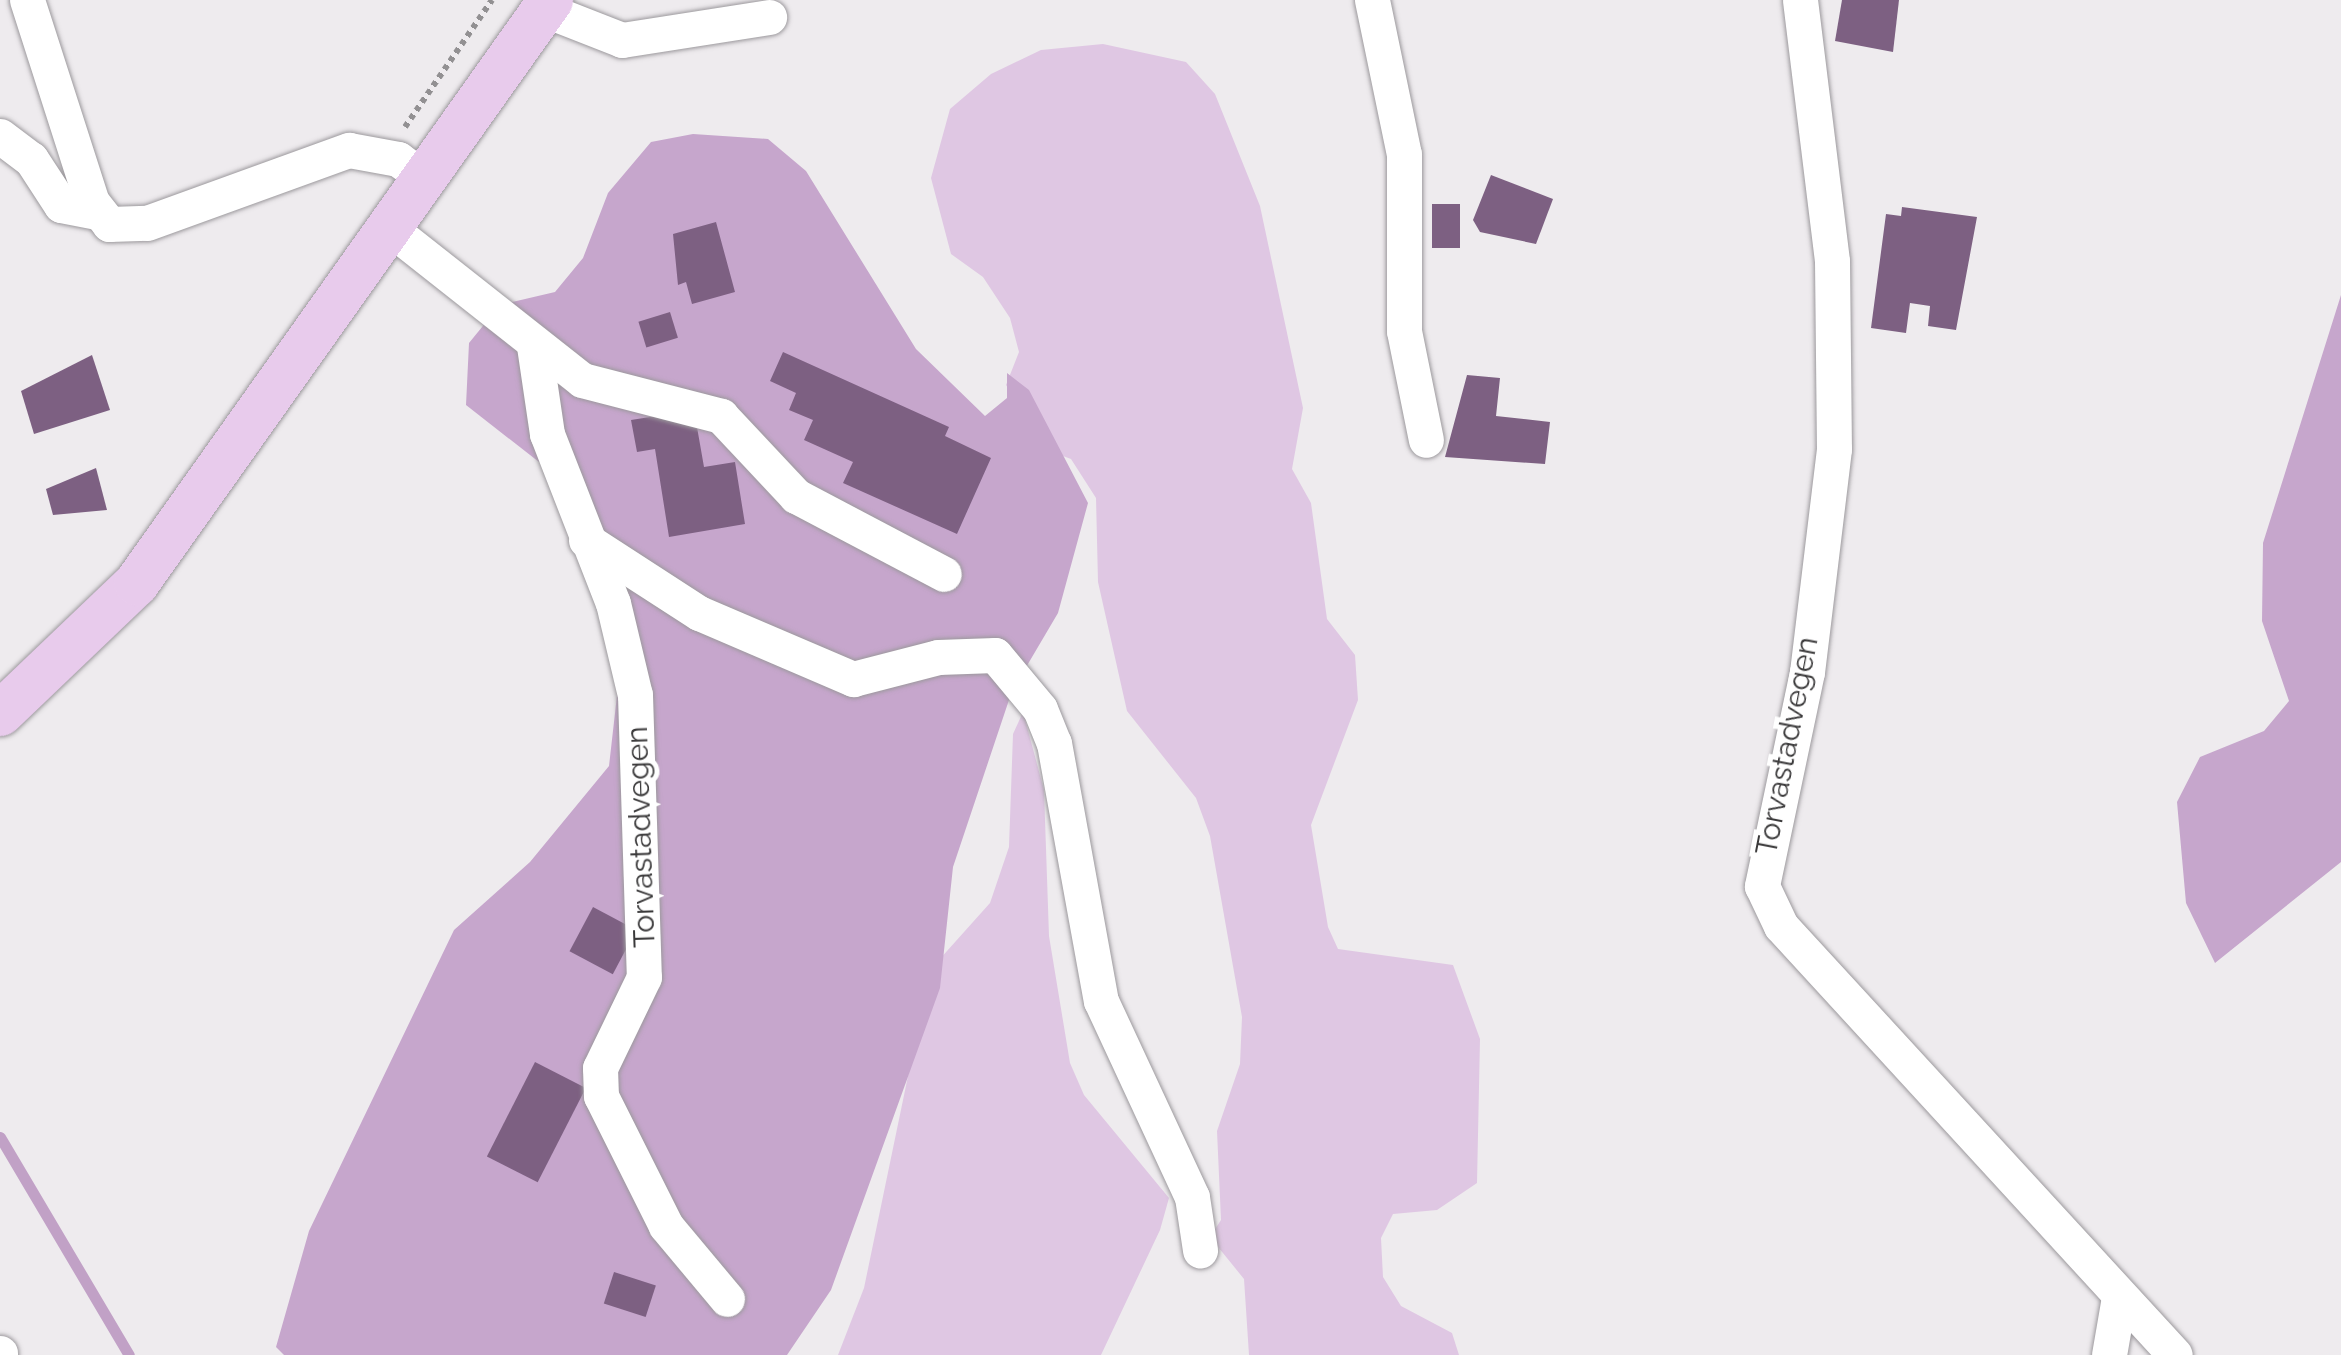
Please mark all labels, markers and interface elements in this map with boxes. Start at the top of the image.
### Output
street label: Torvastadvegen [1748,634,1826,858]
street label: Torvastadvegen [619,726,663,948]

